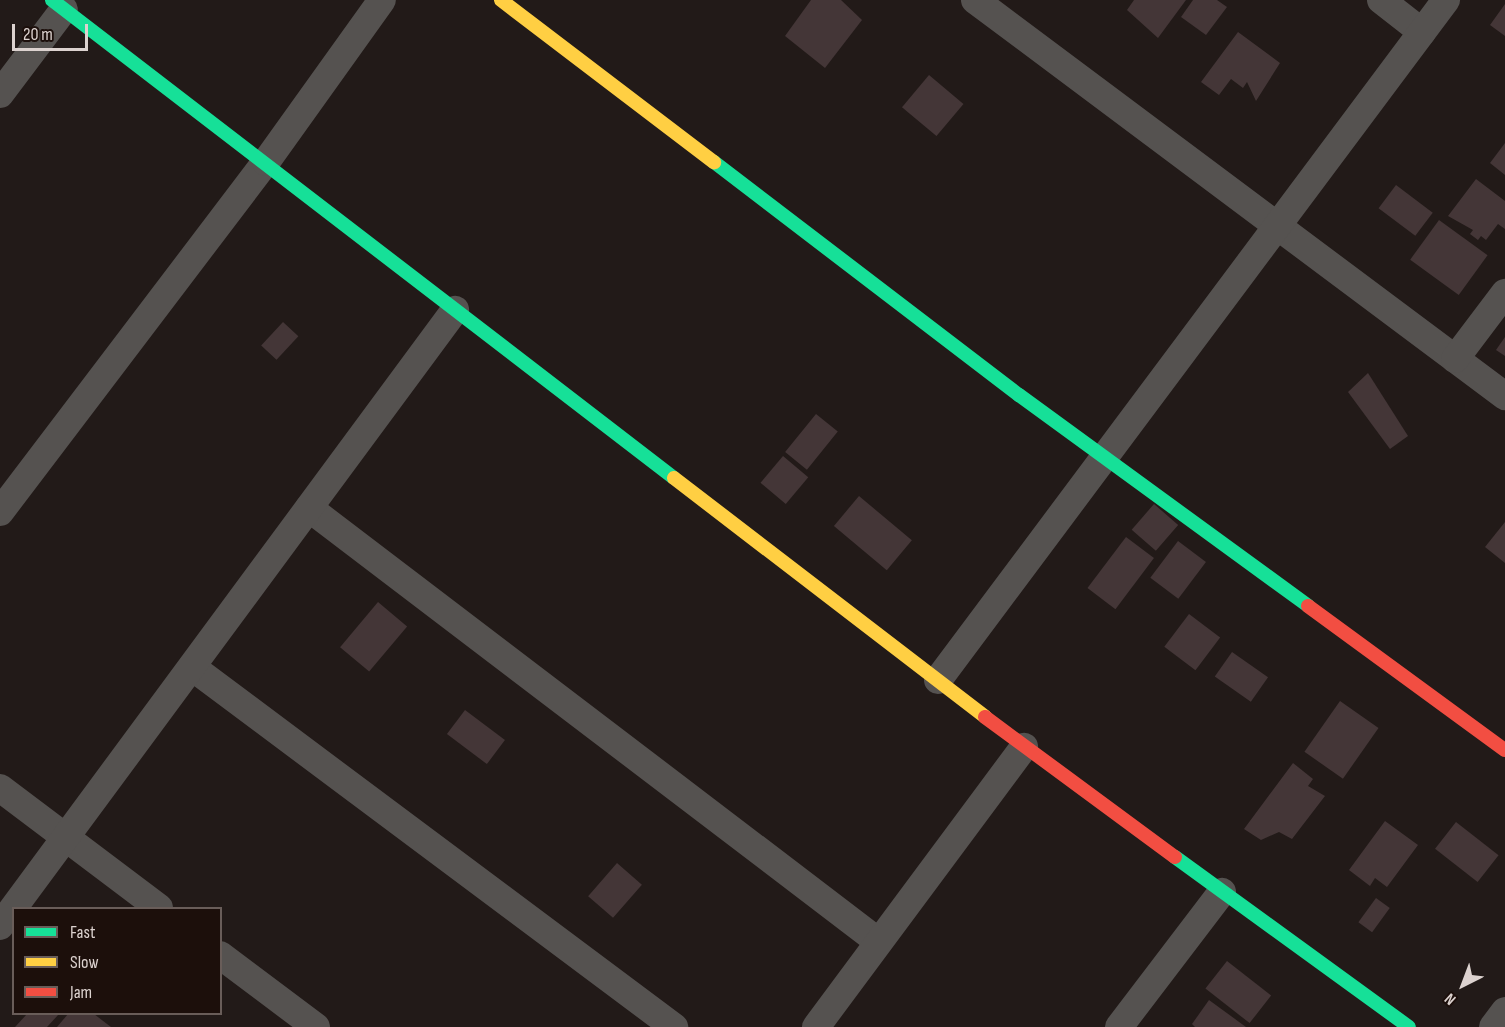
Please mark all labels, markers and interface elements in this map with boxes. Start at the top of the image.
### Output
scale bar [15,12,92,50]
text: 20 m [23,24,53,45]
legend [12,907,222,1015]
text: Fast [70,922,95,943]
text: Slow [70,952,99,973]
north arrow [1433,955,1493,1015]
text: Jam [70,982,92,1003]
text: N [1441,989,1460,1009]

